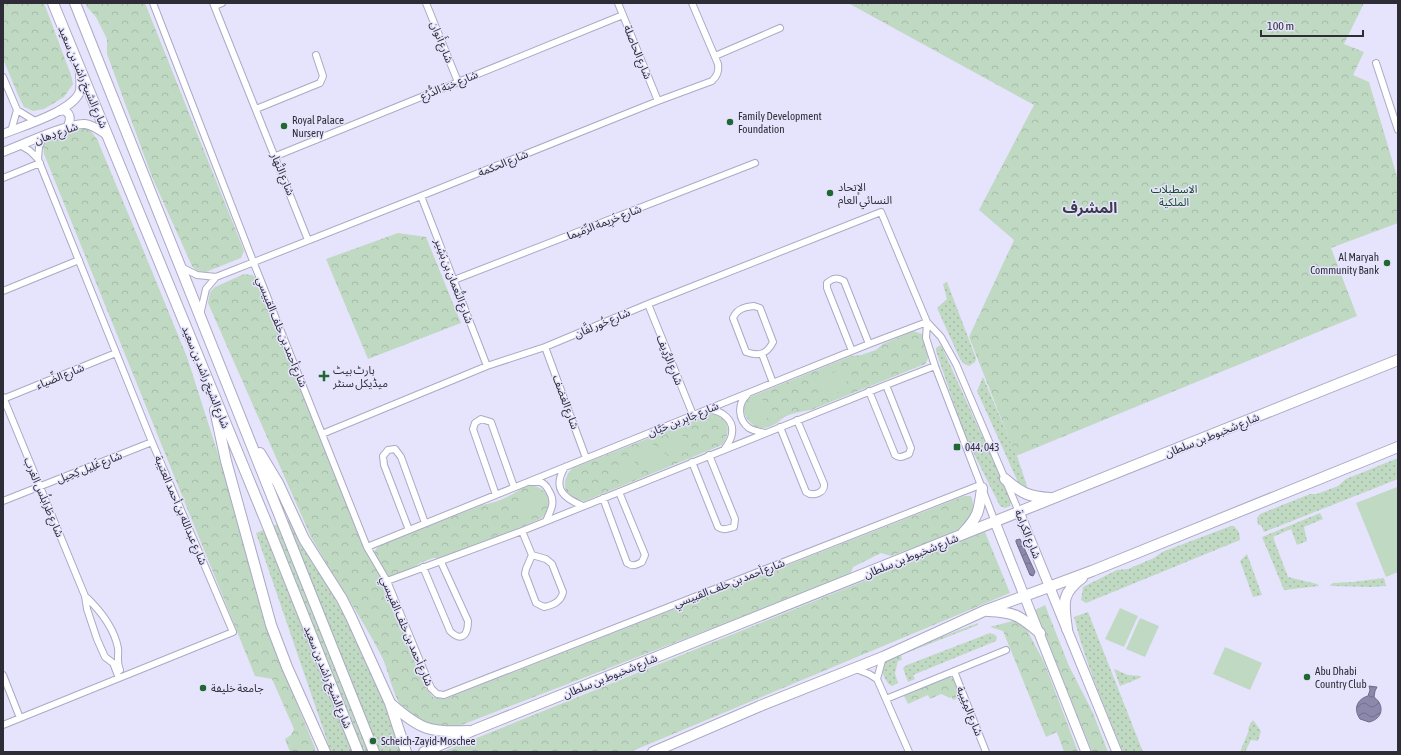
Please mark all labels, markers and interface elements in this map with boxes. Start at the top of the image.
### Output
scale bar [1261,12,1363,38]
street label: شارع أَنوان [426,19,458,66]
text: 100 m [1267,19,1294,33]
street label: شارع الحاصلة [620,23,654,82]
street label: شارع الشيخ راشد بن سعيد [54,24,110,131]
street label: شارع خبَة الدُّرُع [418,67,481,104]
place label: Family Development Foundation [738,110,822,135]
place label: Royal Palace Nursery [292,114,344,139]
marker: Family Development Foundation [725,117,735,127]
street label: شارع دِهان [33,120,80,148]
marker: Royal Palace Nursery [279,121,289,131]
street label: شارع الحكمة [476,147,531,180]
street label: شارع النَّهار [267,150,298,198]
place label: الإتحاد النسائي العام [838,181,892,210]
park label: الاسطبلات الملكية [1151,183,1197,209]
marker: الإتحاد النسائي العام [825,188,835,198]
district label: المشرف [1063,199,1117,217]
street label: شارع خَرِيمة الرِّمَيما [565,202,644,244]
street label: شارع النُّعمان بن بَشِير [430,235,477,326]
place label: Al Maryah Community Bank [1310,251,1379,276]
marker: Al Maryah Community Bank [1382,258,1392,268]
street label: شارع أحمد بن خلف القبيسي [251,275,310,391]
street label: شارع خُور لفَّان [572,304,633,342]
street label: شارع الشيخ راشد بن سعيد [178,324,232,431]
street label: شارع الرَّدِيف [653,333,686,388]
street label: شارع الضِّياء [33,359,87,393]
place label: ہارٹ بیٹ میڈیکل سنٹر [332,364,388,390]
marker: ہارٹ بیٹ میڈیکل سنٹر [318,370,330,382]
street label: شارع الغضف [549,373,581,432]
street label: شارع جَابِر بن حَيَّان [646,399,721,441]
street label: شارع شخبوط بن سلطان [1163,410,1262,461]
place label: 044, 043 [965,441,1000,453]
marker: 044, 043 [952,442,962,452]
street label: شارع غَلِيل كِحِيل [55,449,124,487]
street label: شارع عبدالله بن أحمد العتيبة [151,453,210,568]
street label: شارع طَرابلُس الغرب [20,455,68,540]
street label: شارع الكرامة [1011,508,1043,561]
street label: شارع شخبوط بن سلطان [862,531,961,582]
street label: شارع أحمد بن خلف القبيسي [672,556,788,613]
street label: شارع أحمد بن خلف القبيسي [375,574,436,689]
street label: شارع الشيخ راشد بن سعيد [300,624,354,731]
street label: شارع شخبوط بن سلطان [561,651,660,702]
place label: Abu Dhabi Country Club [1315,665,1367,690]
marker: Abu Dhabi Country Club [1302,672,1312,682]
place label: جامعة خليفة [211,682,264,695]
marker: جامعة خليفة [198,683,208,693]
street label: شارع المِثِيبة [953,685,985,739]
place label: Scheich-Zayid-Moschee [381,735,476,747]
marker: Scheich-Zayid-Moschee [368,736,378,746]

